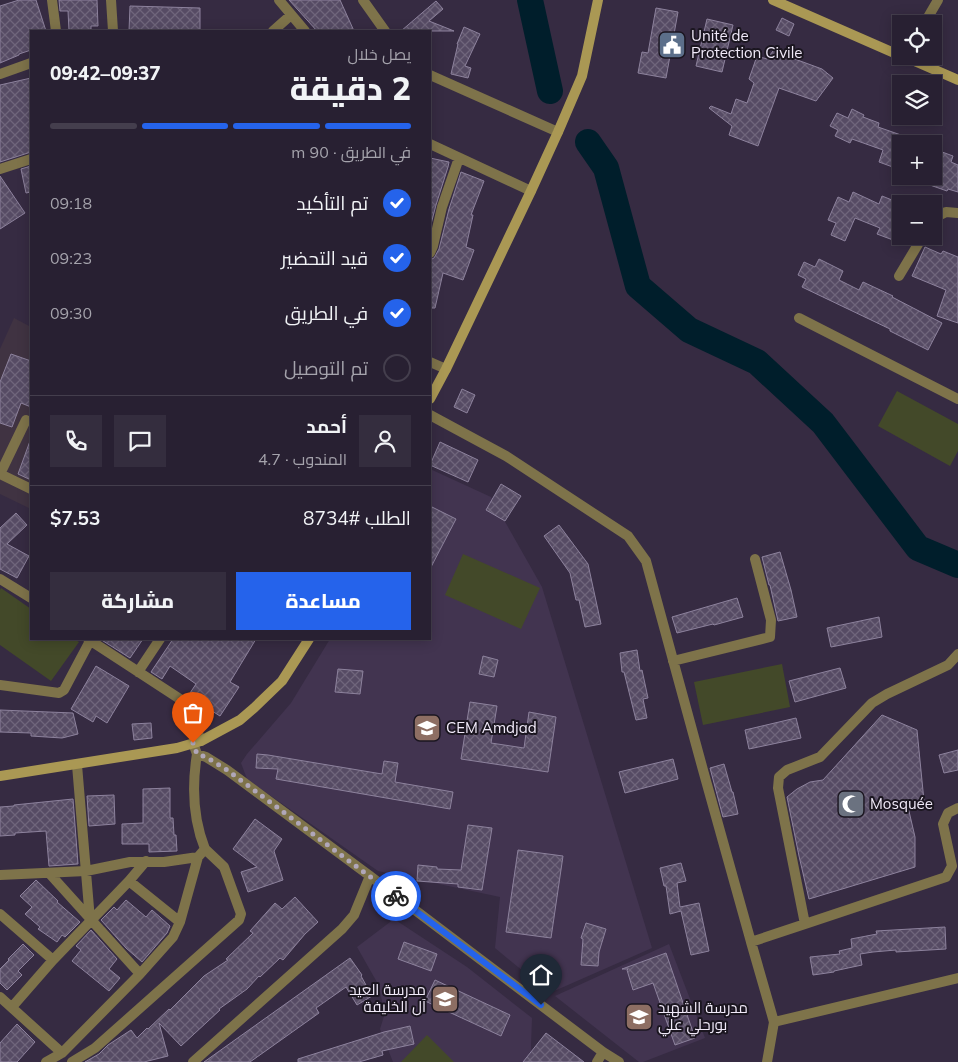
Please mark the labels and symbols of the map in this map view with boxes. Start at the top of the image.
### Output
place label: Unité de Protection Civile [691,26,802,62]
public building icon: Unité de Protection Civile [657,30,687,60]
pin [172,692,214,743]
school or university icon: CEM Amdjad [412,713,442,743]
place label: CEM Amdjad [446,718,537,737]
mosque icon: Mosquée [836,789,866,819]
place label: Mosquée [870,794,933,813]
courier [371,871,421,921]
pin [520,954,562,1005]
place label: مدرسة العيد آل الخليفة [349,980,426,1016]
school or university icon: مدرسة العيد آل الخليفة [430,984,460,1014]
place label: مدرسة الشهيد بورحلي علي [658,998,748,1037]
school or university icon: مدرسة الشهيد بورحلي علي [624,1002,654,1032]

